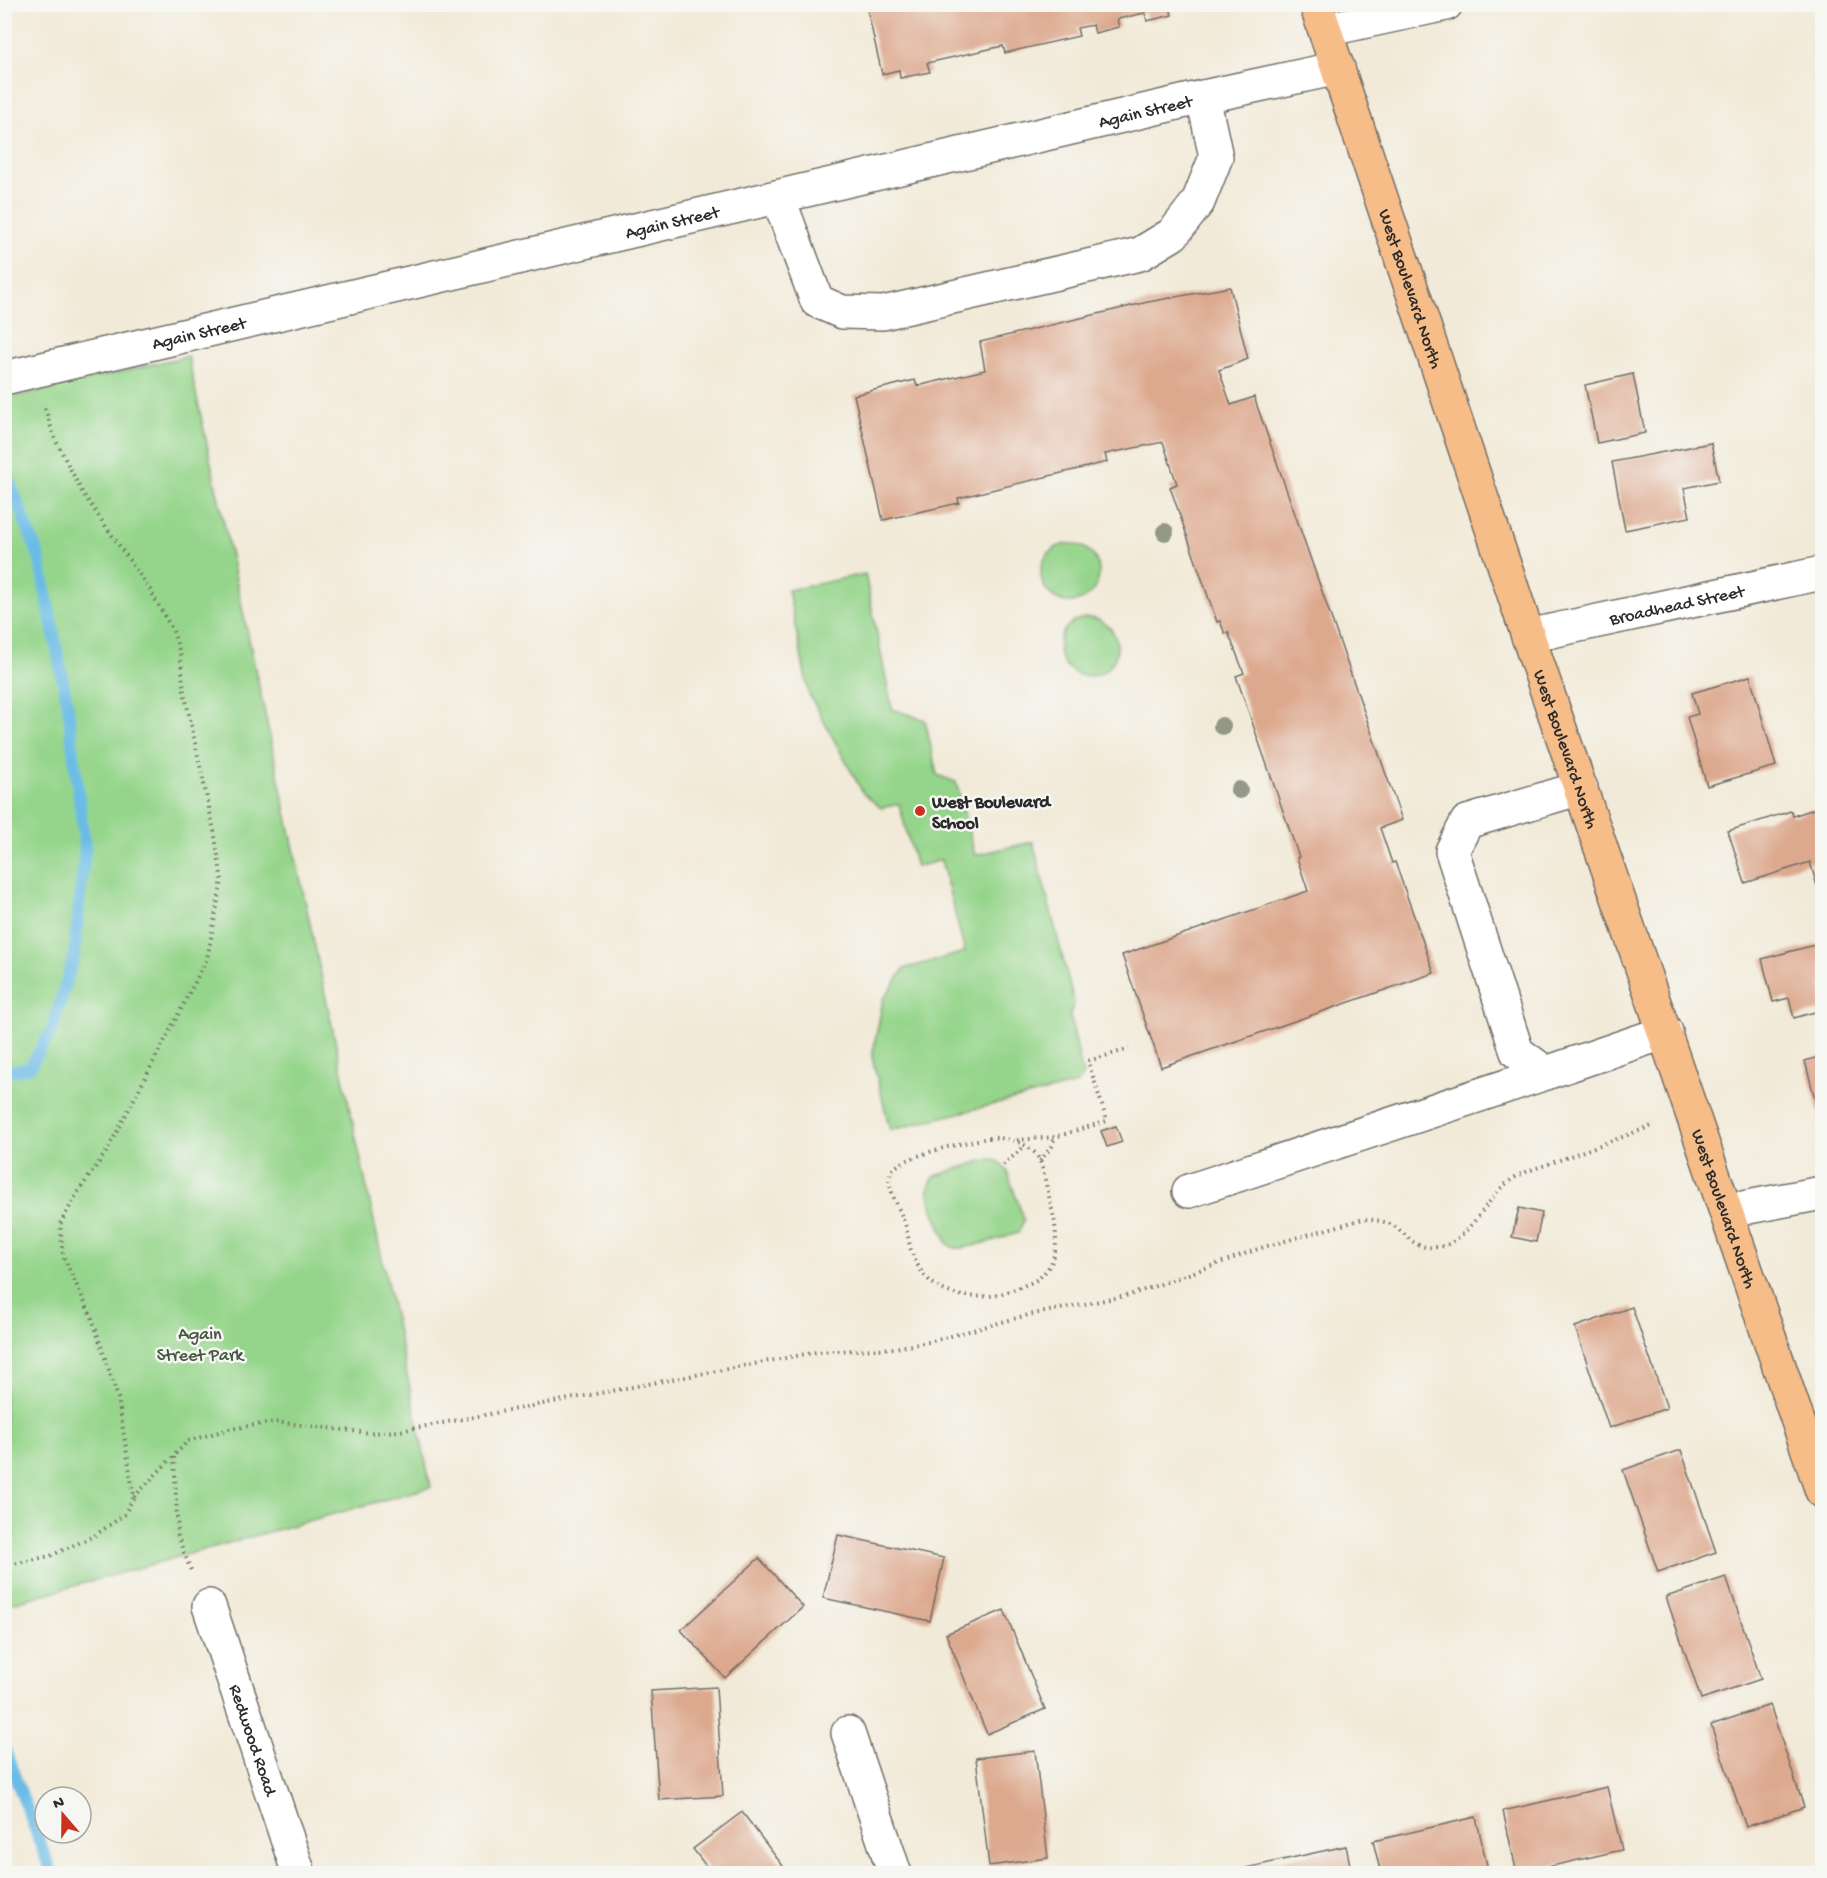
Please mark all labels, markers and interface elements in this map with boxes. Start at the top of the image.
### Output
street label: Again Street [1097,91,1196,134]
street label: Again Street [624,202,723,245]
street label: West Boulevard North [1373,207,1446,372]
street label: Again Street [150,313,250,356]
street label: Broadhead Street [1607,582,1748,631]
street label: West Boulevard North [1527,667,1602,832]
place label: West Boulevard School [931,793,1052,835]
marker: West Boulevard School [913,804,927,818]
street label: West Boulevard North [1685,1127,1760,1292]
park label: Again Street Park [157,1325,245,1367]
street label: Redwood Road [223,1682,280,1800]
north arrow [33,1785,93,1845]
text: N [51,1793,68,1815]

